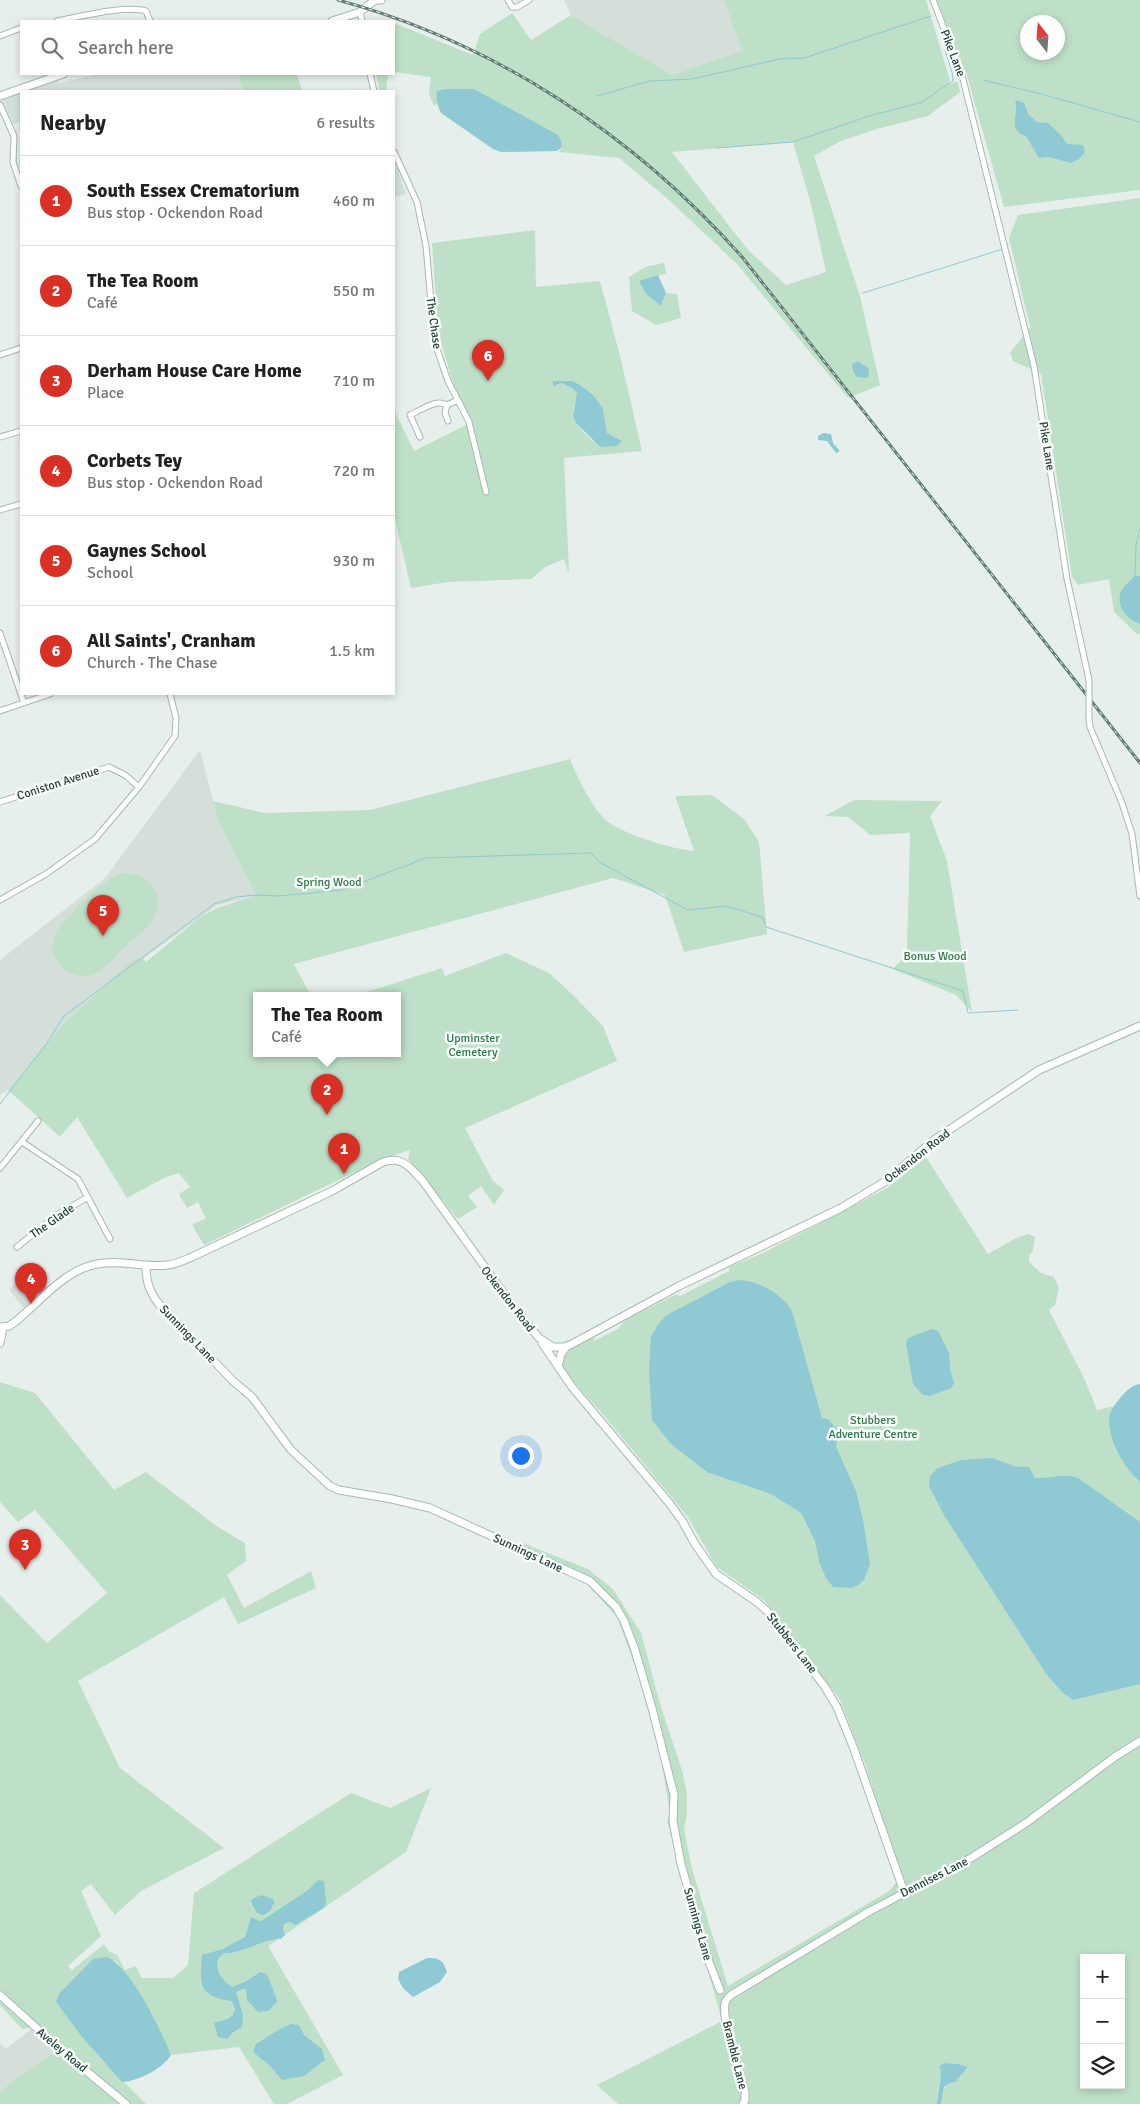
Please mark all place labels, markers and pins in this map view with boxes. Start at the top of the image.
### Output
pin: 6 [472,340,504,381]
pin: 5 [87,895,119,936]
pin: 2 [311,1074,343,1115]
pin: 1 [328,1133,360,1174]
pin: 4 [15,1263,47,1304]
pin: 3 [9,1529,41,1570]

